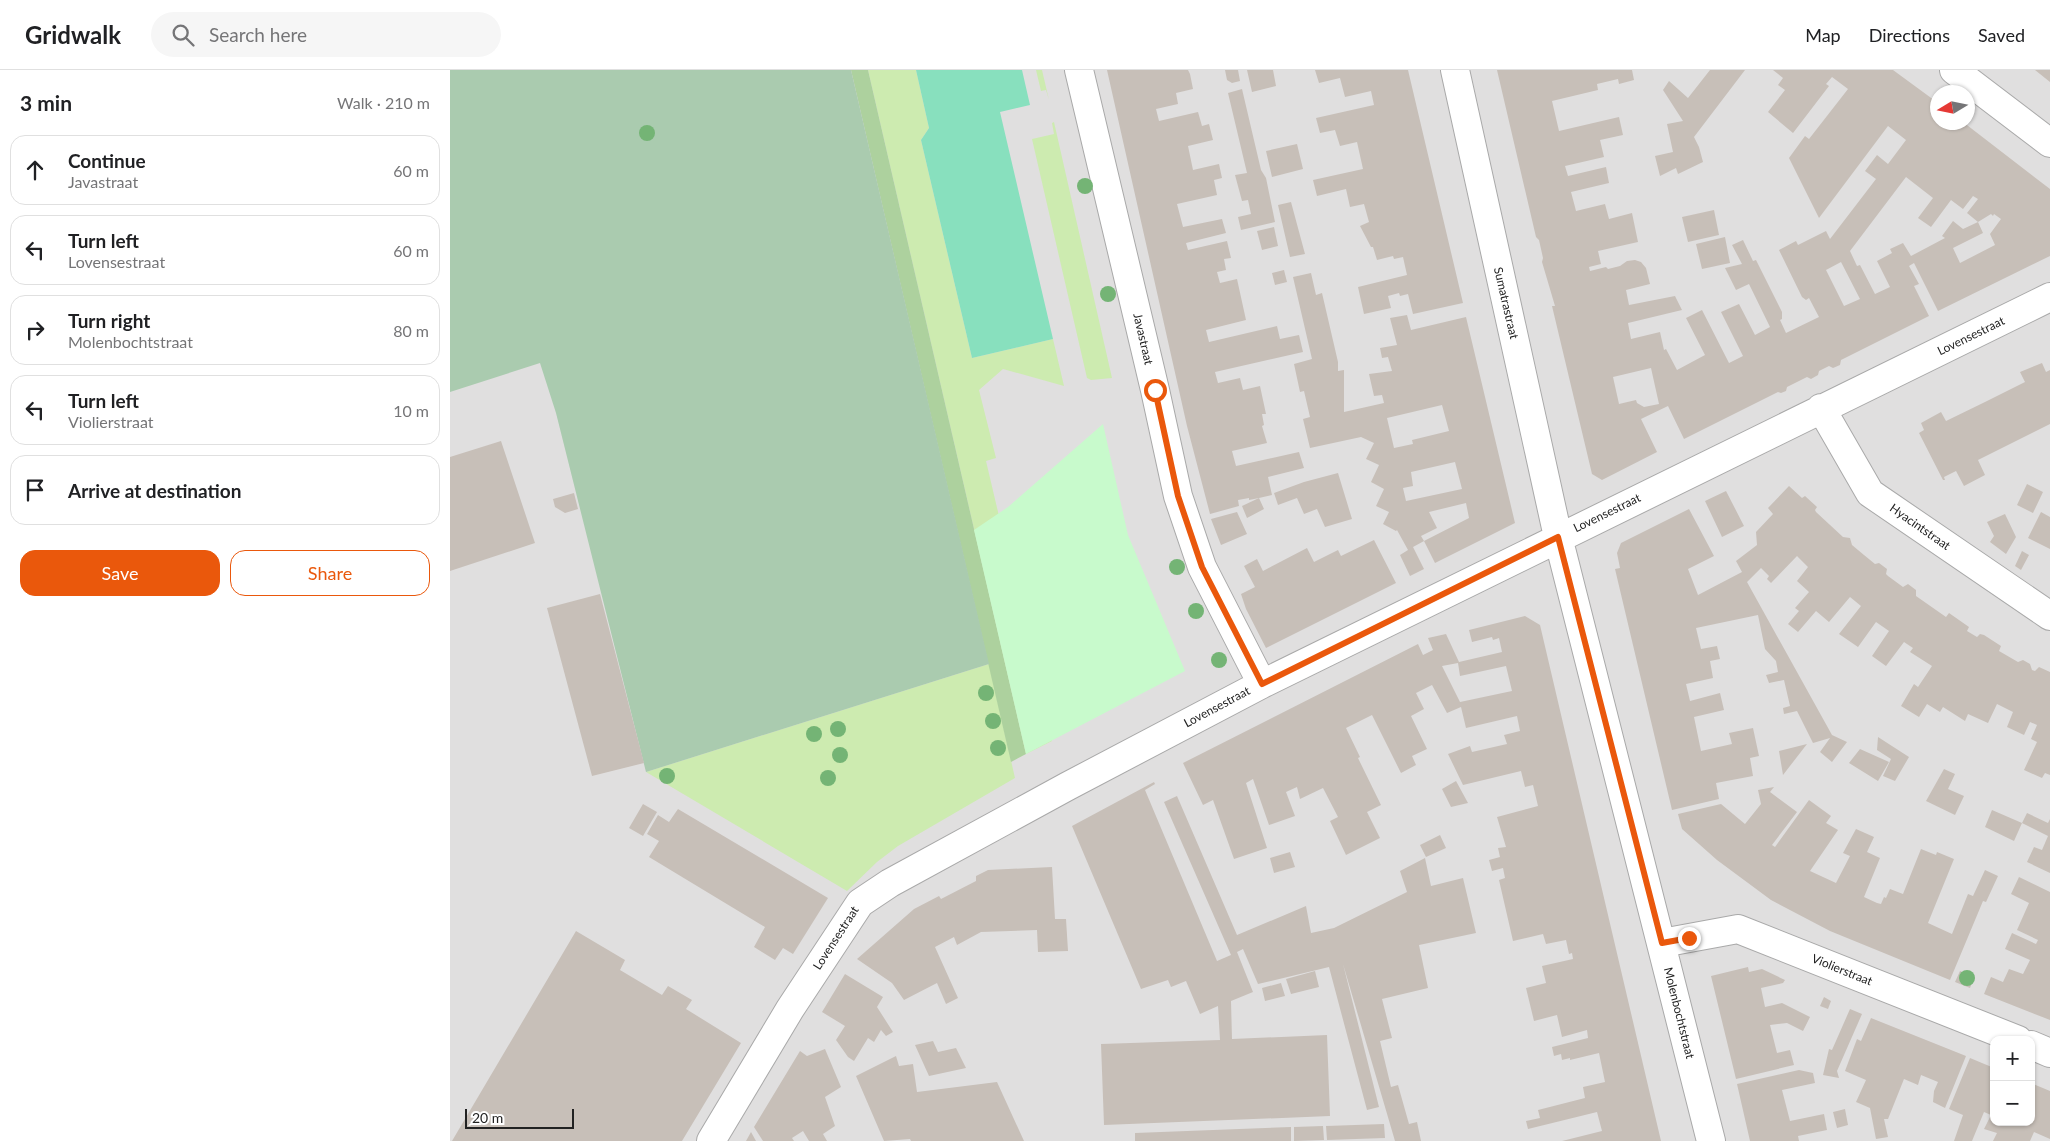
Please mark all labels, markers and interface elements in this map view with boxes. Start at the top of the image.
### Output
search box [151,12,501,57]
text: Gridwalk [25,20,121,49]
icon: search [169,21,197,49]
text: Search here [209,23,307,46]
text: Map [1805,24,1841,46]
text: Directions [1869,24,1950,46]
text: Saved [1978,24,2025,46]
north arrow [1930,85,1975,130]
text: 3 min [20,90,72,115]
text: Walk · 210 m [337,93,430,112]
text: Continue [68,149,146,172]
icon: ahead [21,156,49,184]
text: 60 m [393,161,429,180]
text: Javastraat [68,172,138,191]
text: Turn left [68,229,139,252]
icon: left [21,236,49,264]
text: 60 m [393,241,429,260]
text: Lovensestraat [68,252,165,271]
street label: Sumatrastraat [1491,265,1522,341]
text: Turn right [68,309,150,332]
street label: Javastraat [1130,312,1157,367]
street label: Lovensestraat [1935,313,2007,358]
icon: right [21,316,49,344]
text: 80 m [393,321,429,340]
text: Molenbochtstraat [68,332,193,351]
route start [1144,379,1167,402]
text: Turn left [68,389,139,412]
icon: left [21,396,49,424]
text: 10 m [393,401,429,420]
text: Violierstraat [68,412,153,431]
icon: arrive [21,476,49,504]
text: Arrive at destination [68,479,241,502]
street label: Lovensestraat [1571,490,1643,535]
street label: Hyacintstraat [1887,500,1954,553]
button: Save [20,550,220,596]
button: Share [230,550,430,596]
street label: Lovensestraat [1181,683,1253,730]
street label: Lovensestraat [809,903,862,972]
route end [1678,927,1701,950]
street label: Violierstraat [1810,951,1875,989]
street label: Molenbochtstraat [1661,966,1698,1061]
map controls [1990,1036,2035,1126]
button: + [1990,1036,2035,1081]
button: − [1990,1081,2035,1126]
scale bar [465,1106,574,1129]
text: 20 m [472,1109,503,1126]

